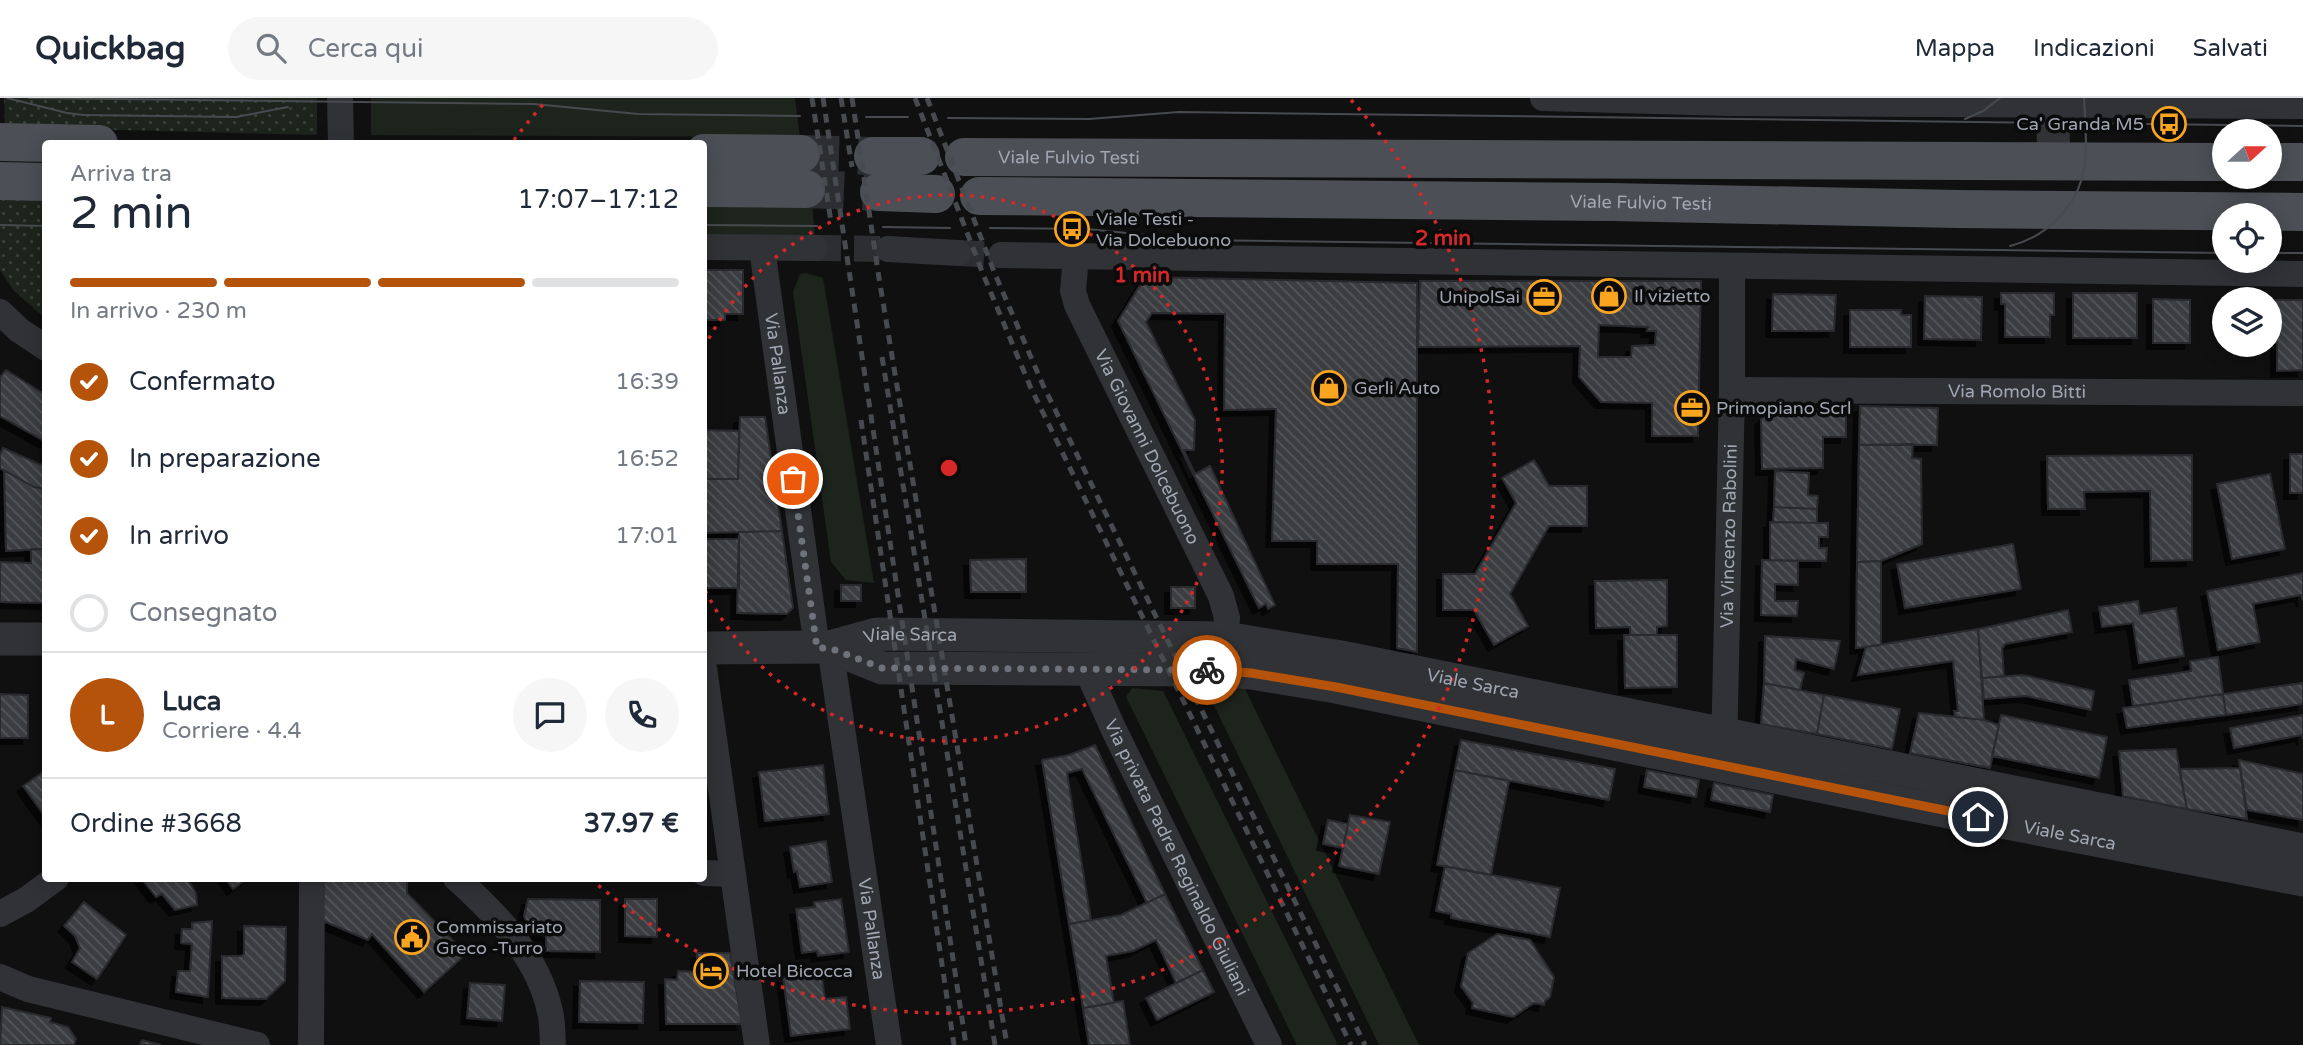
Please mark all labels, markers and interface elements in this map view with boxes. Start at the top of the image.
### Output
search box [228,17,718,80]
text: Quickbag [35,29,186,68]
icon: search [252,29,290,67]
text: Cerca qui [308,33,424,64]
text: Mappa [1915,34,1995,63]
text: Indicazioni [2033,34,2155,63]
text: Salvati [2193,34,2268,63]
bus stop icon: Ca' Granda M5 [2150,105,2188,143]
place label: Ca' Granda M5 [2016,113,2144,135]
north arrow [2212,119,2282,189]
map controls [2212,119,2282,357]
street label: Viale Fulvio Testi [998,146,1140,169]
text: Arriva tra [70,160,172,188]
text: 17:07–17:12 [518,184,679,215]
text: 2 min [70,186,193,241]
street label: Viale Fulvio Testi [1570,191,1712,215]
button: locate [2212,203,2282,273]
place label: Viale Testi - Via Dolcebuono [1096,208,1231,251]
bus stop icon: Viale Testi - Via Dolcebuono [1053,210,1091,248]
text: 2 min [1415,226,1471,251]
text: 1 min [1114,263,1170,288]
shop icon: Il vizietto [1590,277,1628,315]
office icon: UnipolSai [1525,278,1563,316]
place label: Il vizietto [1634,285,1710,307]
place label: UnipolSai [1439,286,1520,308]
button: layers [2212,287,2282,357]
text: In arrivo · 230 m [70,297,247,325]
street label: Via Pallanza [760,312,796,416]
street label: Via Giovanni Dolcebuono [1090,346,1205,548]
icon: check [70,363,108,401]
text: Confermato [129,366,276,397]
text: 16:39 [615,368,679,396]
shop icon: Gerli Auto [1310,369,1348,407]
place label: Gerli Auto [1354,377,1440,399]
street label: Via Romolo Bitti [1948,380,2086,403]
office icon: Primopiano Scrl [1673,389,1711,427]
place label: Primopiano Scrl [1716,397,1851,419]
icon: check [70,440,108,478]
text: In preparazione [129,443,321,474]
street label: Via Vincenzo Rabolini [1716,444,1742,628]
text: 16:52 [615,445,679,473]
pin [763,449,823,509]
centre of rings [937,456,961,480]
icon: bag [774,460,812,498]
icon: check [70,517,108,555]
text: In arrivo [129,520,229,551]
text: 17:01 [615,522,679,550]
text: Consegnato [129,597,278,628]
street label: Viale Sarca [861,623,957,648]
courier [1172,635,1242,705]
icon: bike [1188,651,1226,689]
street label: Viale Sarca [1425,663,1521,704]
button: chat [513,678,587,752]
button: phone [605,678,679,752]
text: Luca [162,686,221,717]
text: L [100,700,114,731]
street label: Via privata Padre Reginaldo Giuliani [1100,716,1254,999]
text: Corriere · 4.4 [162,717,302,745]
pin [1948,787,2008,847]
icon: home [1959,798,1997,836]
text: Ordine #3668 [70,808,242,839]
text: 37.97 € [584,808,679,839]
street label: Viale Sarca [2022,816,2118,855]
street label: Via Pallanza [853,877,890,981]
place label: Commissariato Greco -Turro [436,916,563,959]
public building icon: Commissariato Greco -Turro [393,918,431,956]
hotel icon: Hotel Bicocca [692,952,730,990]
place label: Hotel Bicocca [736,960,853,982]

